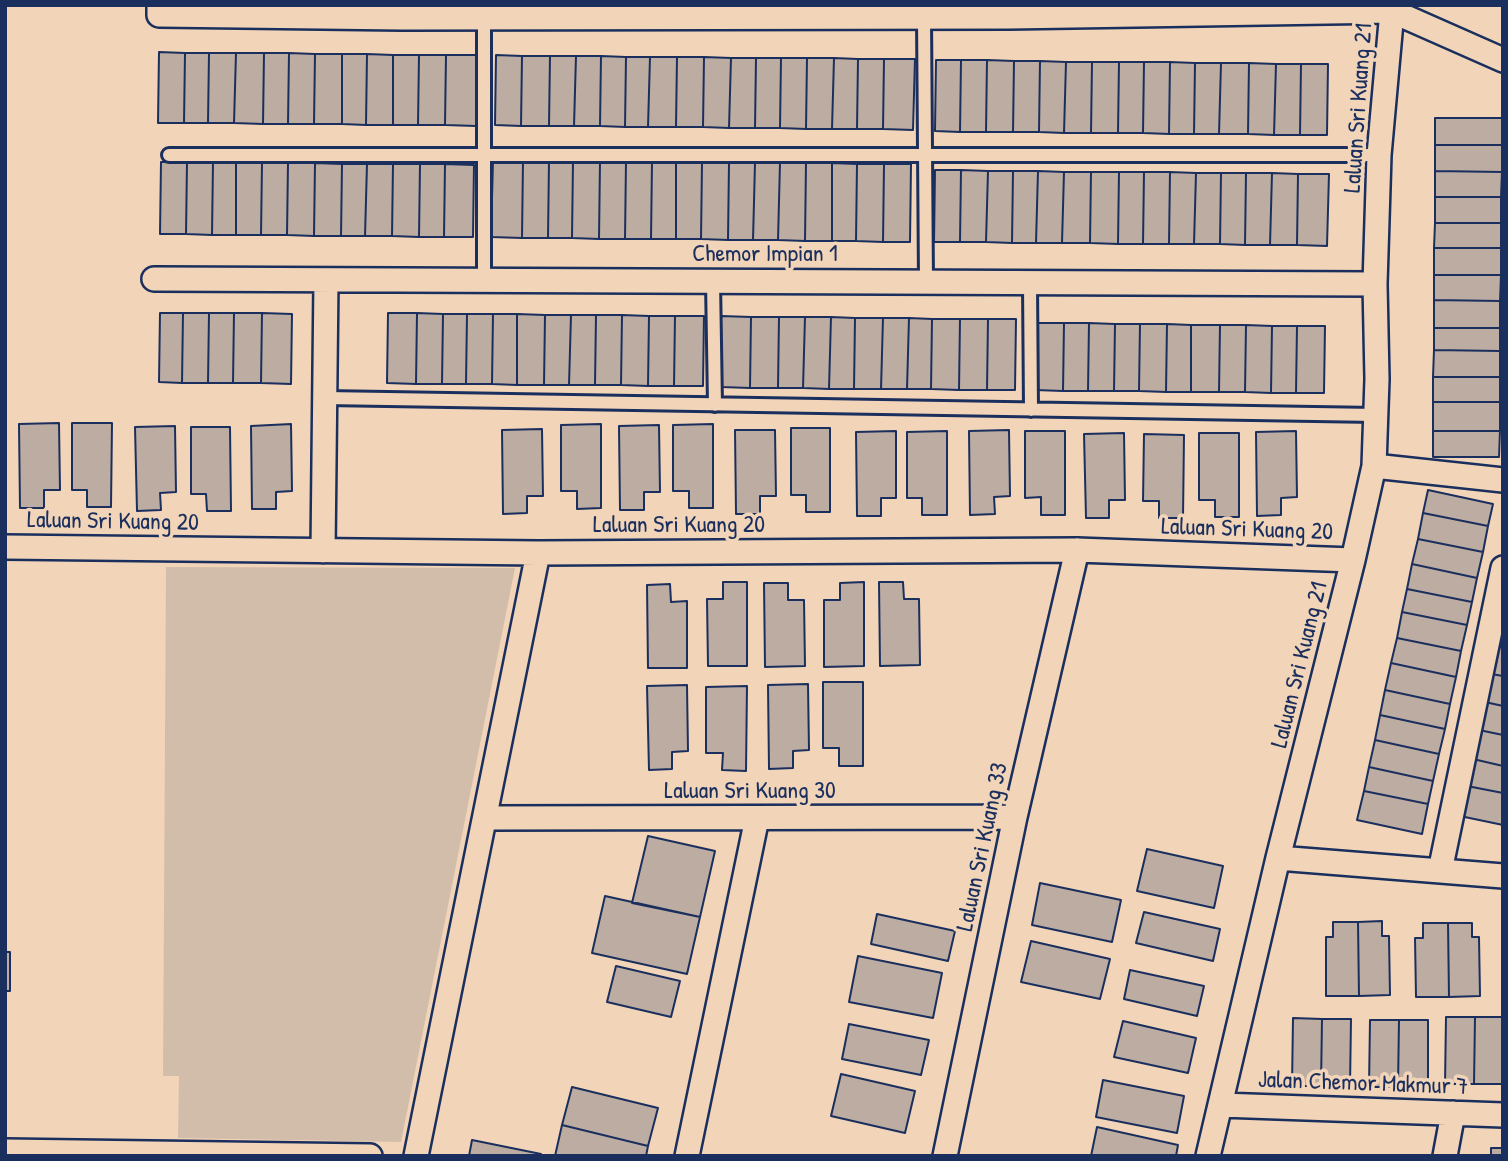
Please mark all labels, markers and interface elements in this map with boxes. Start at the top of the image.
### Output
street label: Laluan Sri Kuang 21 [1339,22,1379,194]
street label: Chemor Impian 1 [692,241,838,269]
street label: Laluan Sri Kuang 20 [27,506,199,538]
street label: Laluan Sri Kuang 20 [593,512,765,540]
street label: Laluan Sri Kuang 20 [1161,513,1333,547]
street label: Laluan Sri Kuang 21 [1265,579,1335,751]
street label: Laluan Sri Kuang 33 [951,760,1015,934]
street label: Laluan Sri Kuang 30 [664,778,836,806]
street label: Jalan Chemor Makmur 7 [1257,1066,1469,1102]

